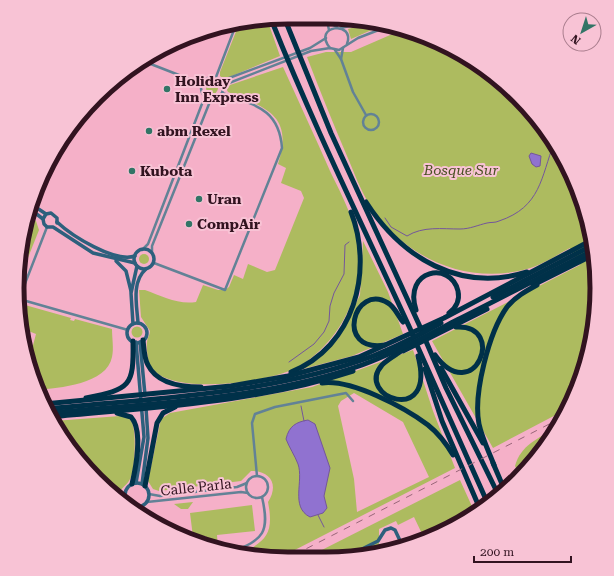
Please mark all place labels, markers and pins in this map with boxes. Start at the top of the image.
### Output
place label: Holiday Inn Express [175,73,259,105]
marker: Holiday Inn Express [162,84,172,94]
place label: abm Rexel [157,123,231,139]
marker: abm Rexel [144,126,154,136]
place label: Kubota [140,163,193,179]
marker: Kubota [127,166,137,176]
place label: Uran [207,191,242,207]
marker: Uran [194,194,204,204]
place label: CompAir [197,216,261,232]
marker: CompAir [184,219,194,229]

